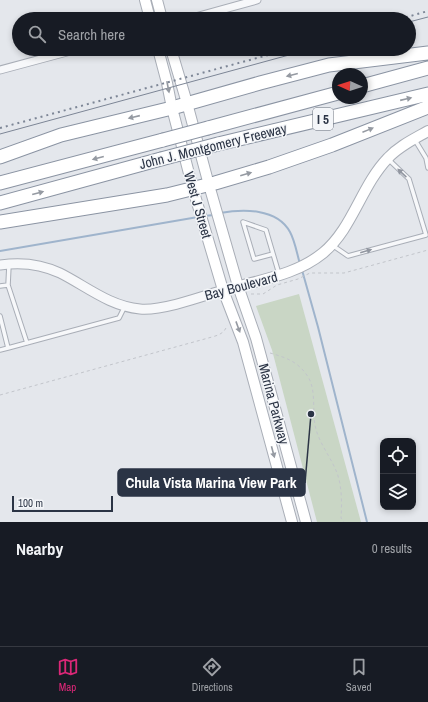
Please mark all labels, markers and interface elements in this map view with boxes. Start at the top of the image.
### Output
search box [12,12,416,56]
icon: search [26,23,48,45]
text: Search here [58,24,125,45]
north arrow [332,68,368,104]
one-way arrow [285,72,297,78]
one-way arrow [165,81,171,93]
one-way arrow [400,96,412,102]
road number: I 5 [313,108,333,130]
one-way arrow [127,115,140,121]
street label: John J. Montgomery Freeway [137,119,289,173]
one-way arrow [363,127,374,133]
one-way arrow [92,155,104,161]
one-way arrow [397,168,407,178]
street label: West J Street [180,169,216,241]
one-way arrow [240,171,252,177]
one-way arrow [32,190,44,196]
one-way arrow [360,248,372,254]
street label: Bay Boulevard [203,268,279,304]
one-way arrow [235,321,241,333]
street label: Marina Parkway [255,362,293,447]
map controls [380,438,416,510]
button: locate [380,438,416,474]
one-way arrow [270,446,276,458]
callout: Chula Vista Marina View Park [118,469,305,496]
text: Chula Vista Marina View Park [125,472,297,493]
button: layers [380,474,416,510]
scale bar [12,494,113,513]
text: 100 m [18,496,43,510]
text: Nearby [16,537,63,560]
text: 0 results [372,540,412,557]
tab: Map [57,656,79,694]
tab: Directions [192,656,233,694]
tab: Saved [346,656,371,694]

